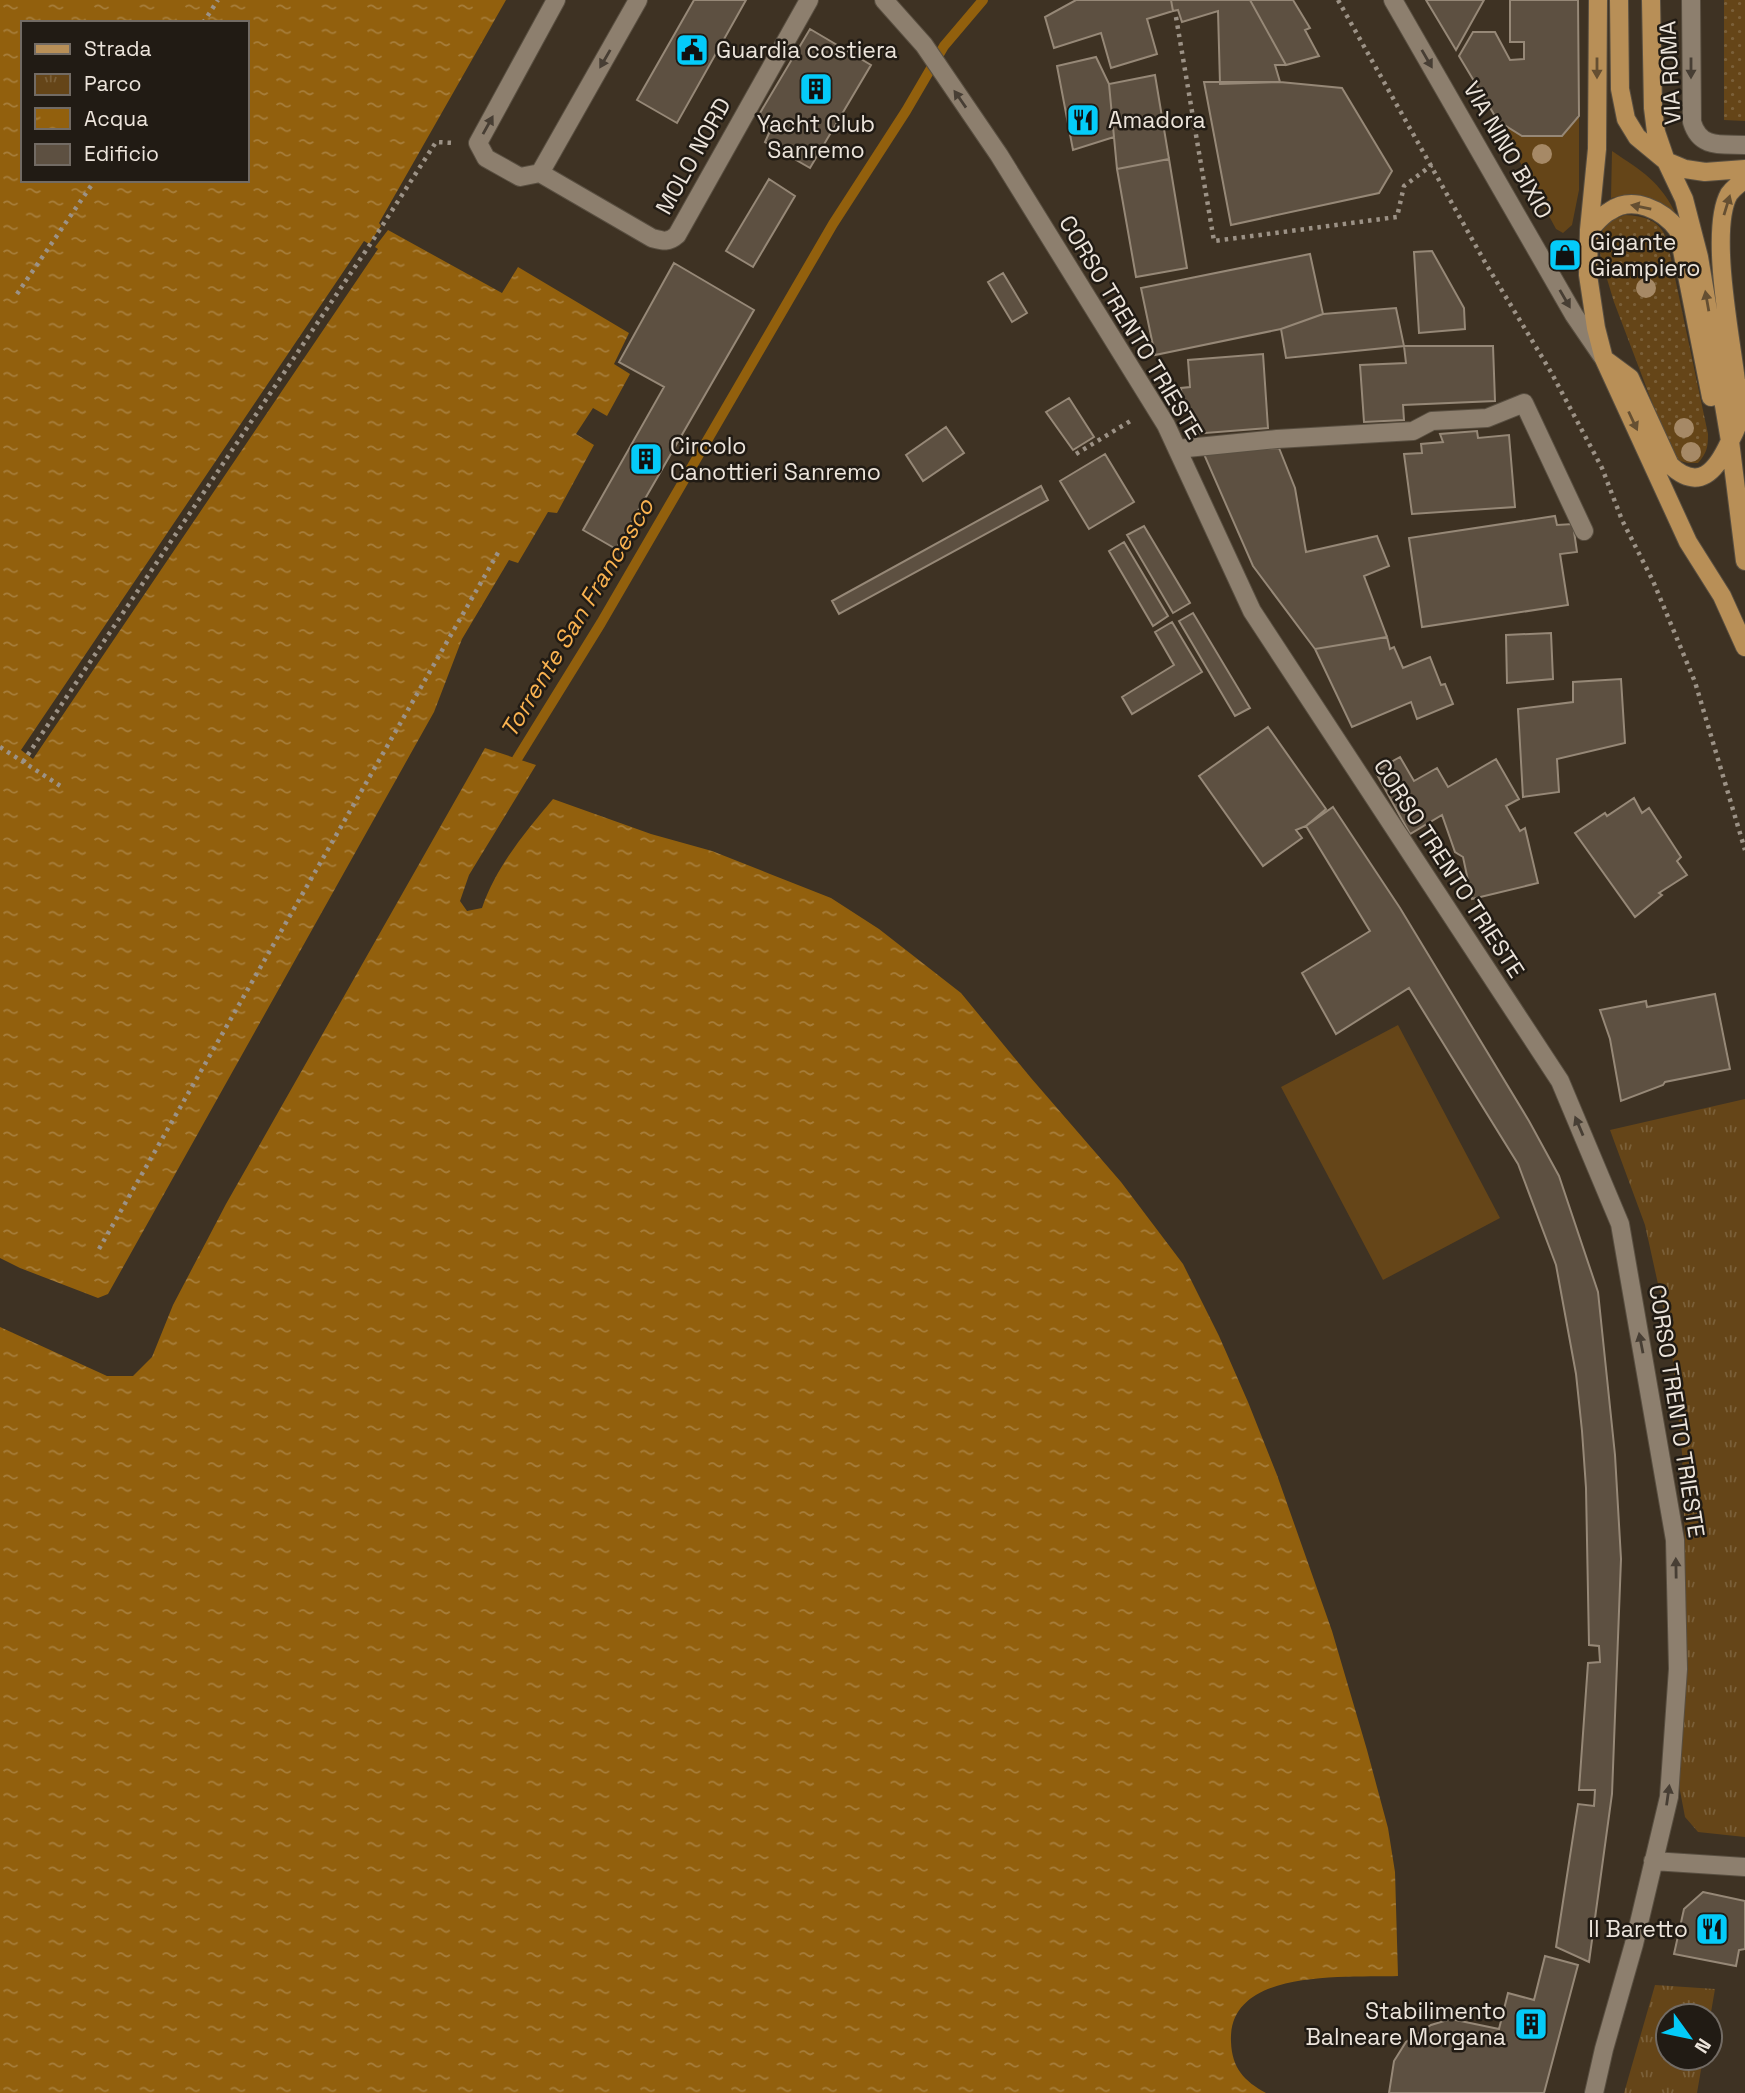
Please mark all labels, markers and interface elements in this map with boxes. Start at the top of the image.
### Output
street label: VIA ROMA [1652,20,1688,126]
legend [21,21,248,182]
public building icon: Guardia costiera [673,31,711,69]
text: Strada [84,35,151,62]
place label: Guardia costiera [716,35,897,65]
one-way arrow [599,50,611,69]
one-way arrow [1421,50,1433,69]
one-way arrow [1591,57,1603,79]
one-way arrow [1686,57,1697,79]
text: Parco [84,70,142,97]
building icon: Yacht Club Sanremo [797,70,835,108]
street label: VIA NINO BIXIO [1457,76,1559,224]
one-way arrow [953,90,967,108]
street label: MOLO NORD [649,92,737,220]
restaurant icon: Amadora [1064,101,1102,139]
text: Acqua [84,105,148,132]
place label: Amadora [1108,105,1206,135]
place label: Yacht Club Sanremo [757,109,875,165]
one-way arrow [482,115,494,135]
text: Edificio [84,140,159,167]
one-way arrow [1722,194,1732,215]
one-way arrow [1629,201,1651,212]
street label: CORSO TRENTO TRIESTE [1052,210,1210,444]
place label: Gigante Giampiero [1590,227,1700,283]
shop icon: Gigante Giampiero [1546,236,1584,274]
one-way arrow [1559,289,1571,309]
one-way arrow [1701,290,1712,312]
one-way arrow [1627,411,1639,431]
place label: Circolo Canottieri Sanremo [670,431,881,487]
building icon: Circolo Canottieri Sanremo [627,440,665,478]
water label: Torrente San Francesco [493,492,661,743]
street label: CORSO TRENTO TRIESTE [1367,753,1531,983]
one-way arrow [1573,1115,1584,1136]
street label: CORSO TRENTO TRIESTE [1642,1282,1712,1540]
one-way arrow [1635,1332,1646,1354]
one-way arrow [1670,1557,1681,1579]
one-way arrow [1663,1784,1674,1806]
restaurant icon: Il Baretto [1693,1910,1731,1948]
place label: Il Baretto [1588,1914,1688,1944]
place label: Stabilimento Balneare Morgana [1306,1996,1506,2052]
north arrow [1654,2002,1724,2072]
building icon: Stabilimento Balneare Morgana [1512,2005,1550,2043]
text: N [1689,2034,1717,2058]

